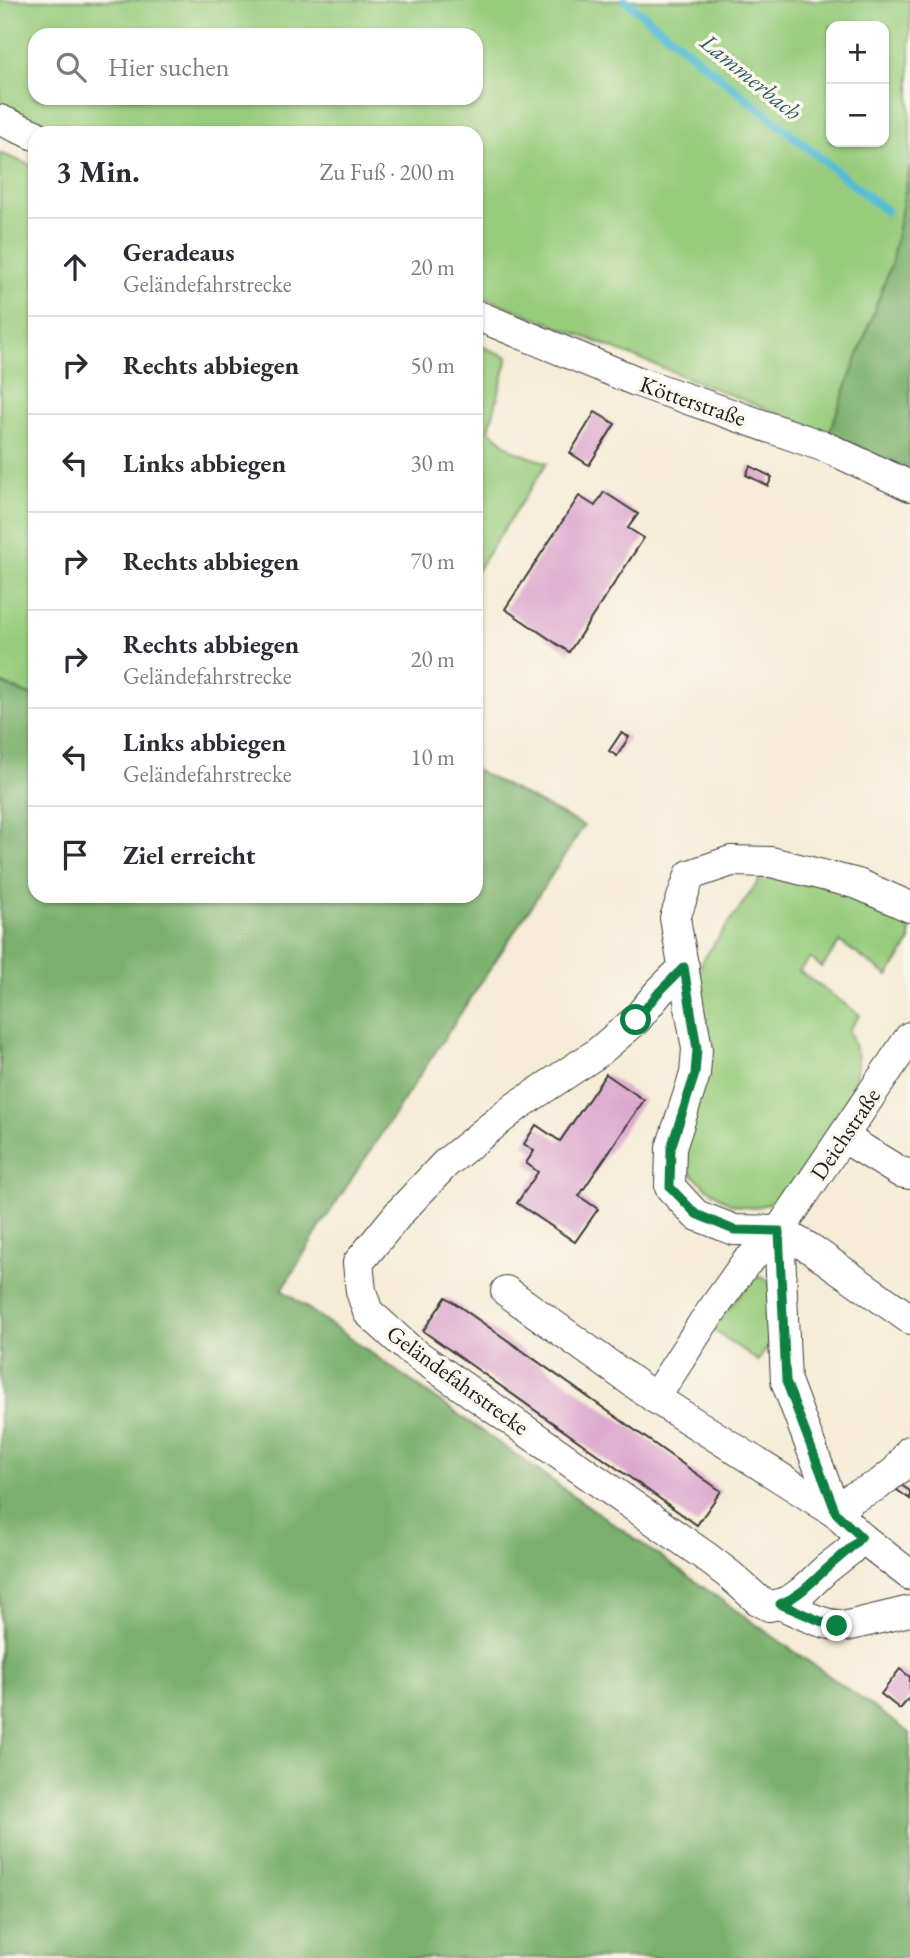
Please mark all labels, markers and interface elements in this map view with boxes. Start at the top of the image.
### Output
map controls [826,21,889,147]
button: + [826,21,889,84]
water label: Lammerbach [694,26,808,127]
search box [28,28,483,105]
icon: search [52,48,90,86]
text: Hier suchen [108,50,229,84]
button: − [826,84,889,147]
text: 3 Min. [56,152,140,191]
text: Zu Fuß · 200 m [320,157,455,187]
text: Geradeaus [123,235,235,269]
icon: ahead [56,248,94,286]
text: 20 m [410,252,455,282]
text: Geländefahrstrecke [123,269,292,299]
icon: right [56,346,94,384]
text: Rechts abbiegen [123,348,299,382]
text: 50 m [410,350,455,380]
street label: Kötterstraße [636,369,750,433]
icon: left [56,444,94,482]
text: Links abbiegen [123,446,286,480]
text: 30 m [410,448,455,478]
icon: right [56,542,94,580]
text: Rechts abbiegen [123,544,299,578]
text: 70 m [410,546,455,576]
text: Rechts abbiegen [123,627,299,661]
icon: right [56,640,94,678]
text: 20 m [410,644,455,674]
text: Geländefahrstrecke [123,661,292,691]
text: Links abbiegen [123,725,286,759]
icon: left [56,738,94,776]
text: 10 m [410,742,455,772]
text: Geländefahrstrecke [123,759,292,789]
icon: arrive [56,836,94,874]
text: Ziel erreicht [123,838,255,872]
route start [620,1004,651,1035]
street label: Deichstraße [803,1082,887,1186]
street label: Geländefahrstrecke [381,1318,535,1442]
route end [821,1610,852,1641]

